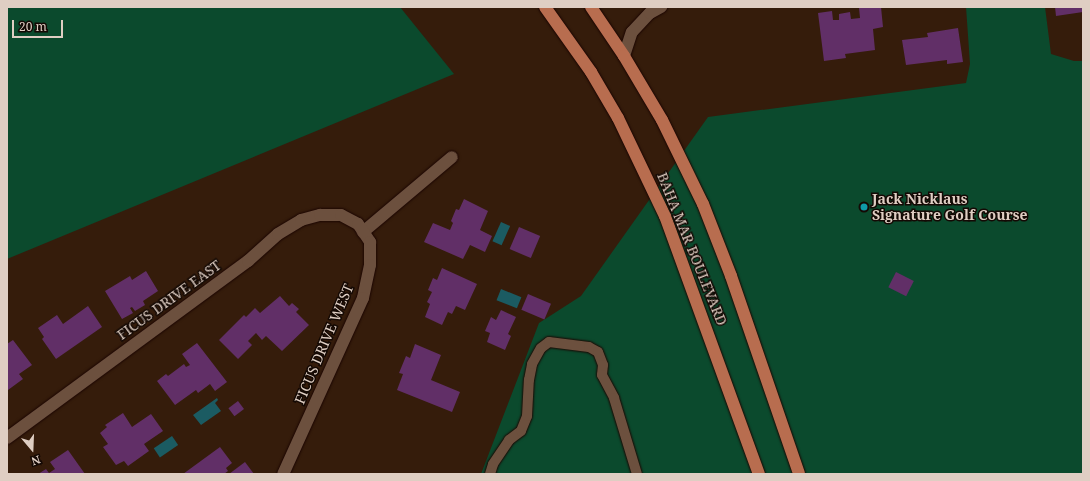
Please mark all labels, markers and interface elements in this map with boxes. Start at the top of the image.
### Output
scale bar [14,12,65,38]
text: 20 m [19,18,47,35]
street label: BAHA MAR BOULEVARD [654,170,730,328]
place label: Jack Nicklaus Signature Golf Course [872,191,1028,224]
marker: Jack Nicklaus Signature Golf Course [859,202,869,212]
street label: FICUS DRIVE EAST [114,257,224,343]
street label: FICUS DRIVE WEST [291,281,357,407]
north arrow [12,429,52,469]
text: N [30,452,43,469]

